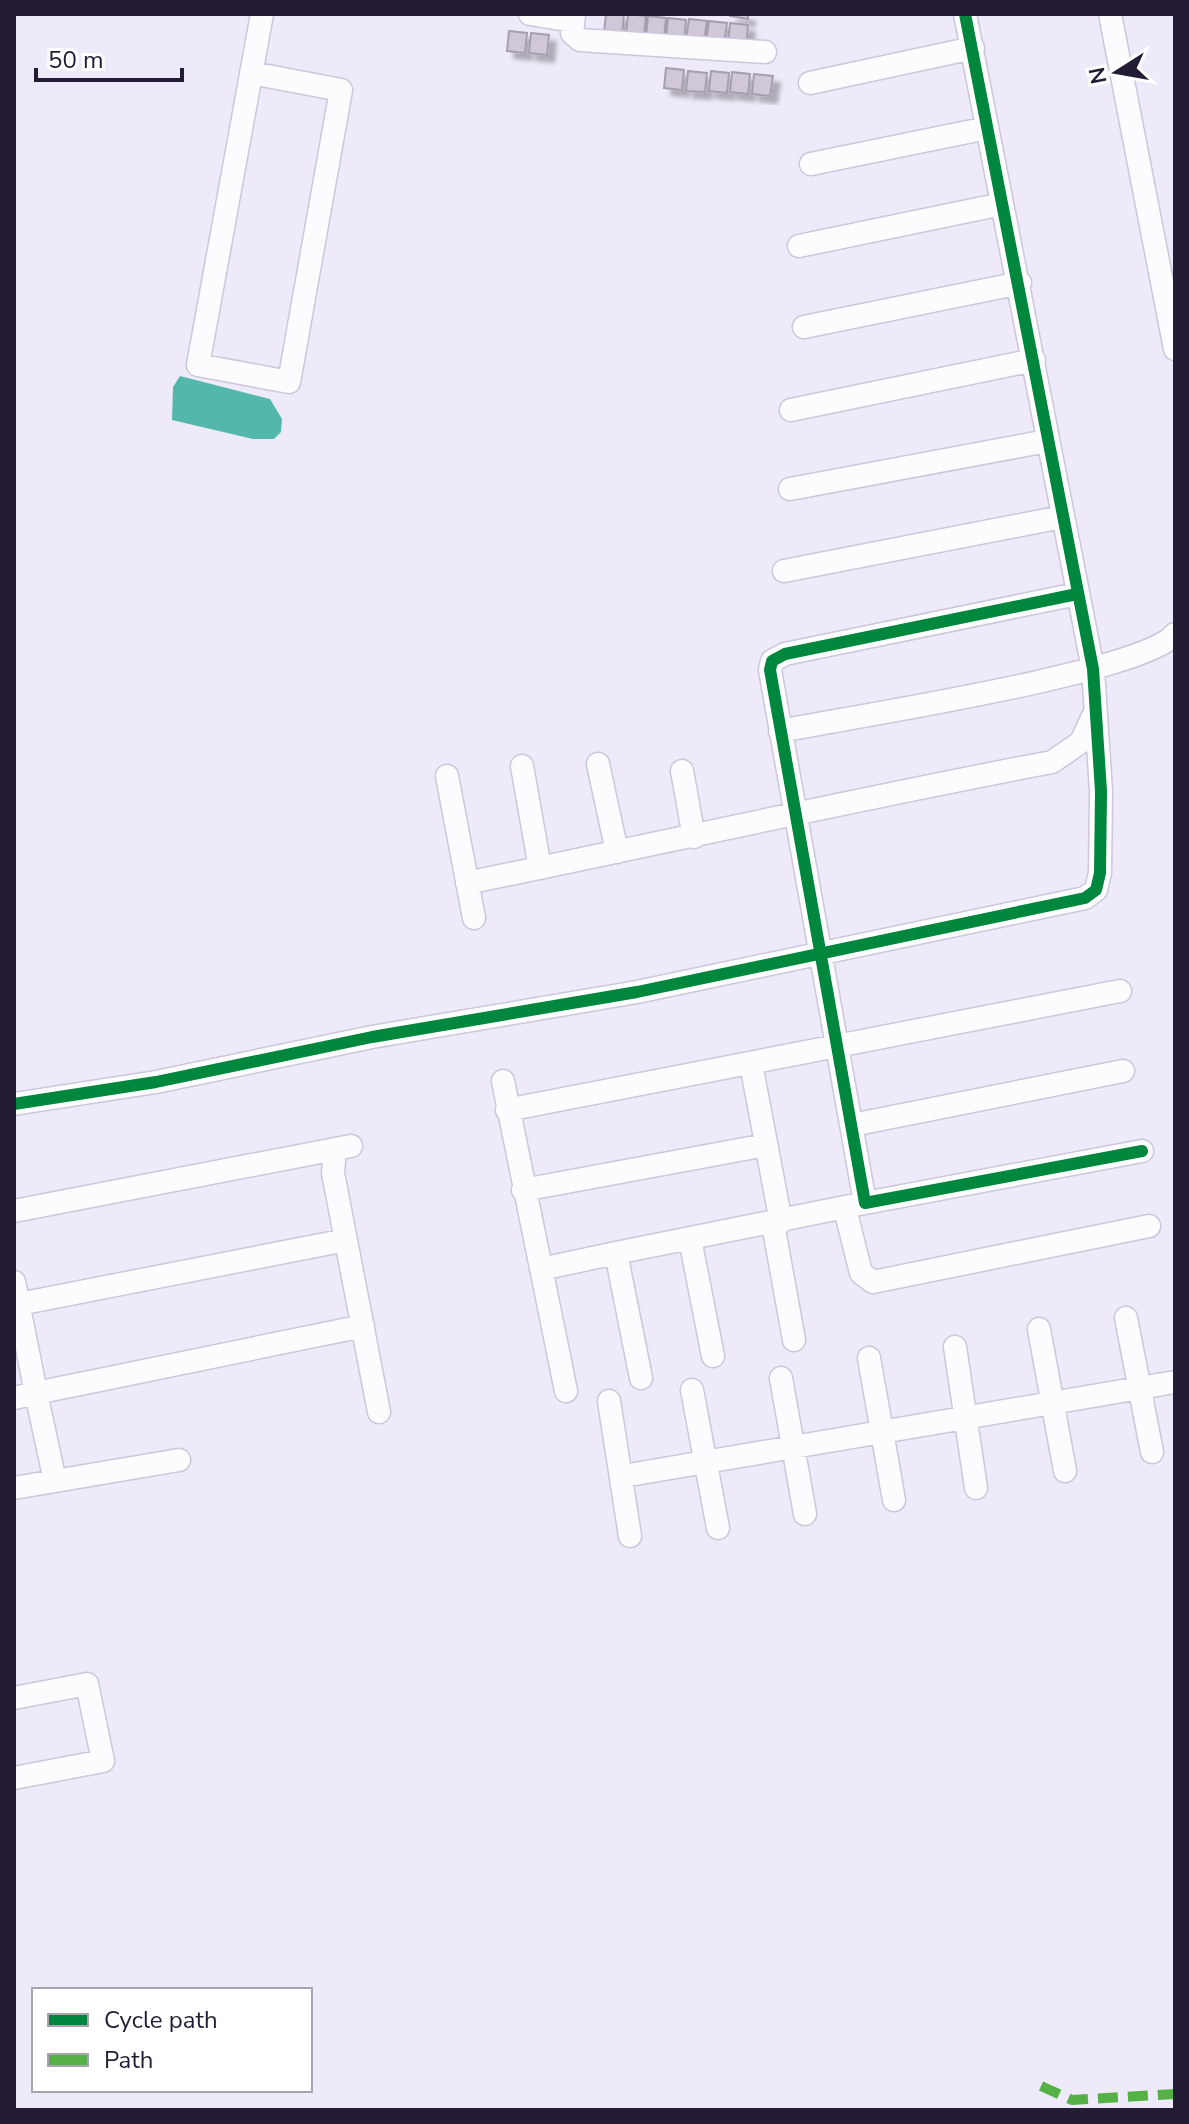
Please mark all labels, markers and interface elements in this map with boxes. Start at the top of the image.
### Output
scale bar [36,32,182,82]
north arrow [1077,32,1157,112]
text: 50 m [48,44,104,76]
text: N [1082,65,1115,87]
legend [32,1988,312,2092]
text: Cycle path [104,2004,218,2036]
text: Path [104,2044,153,2076]

